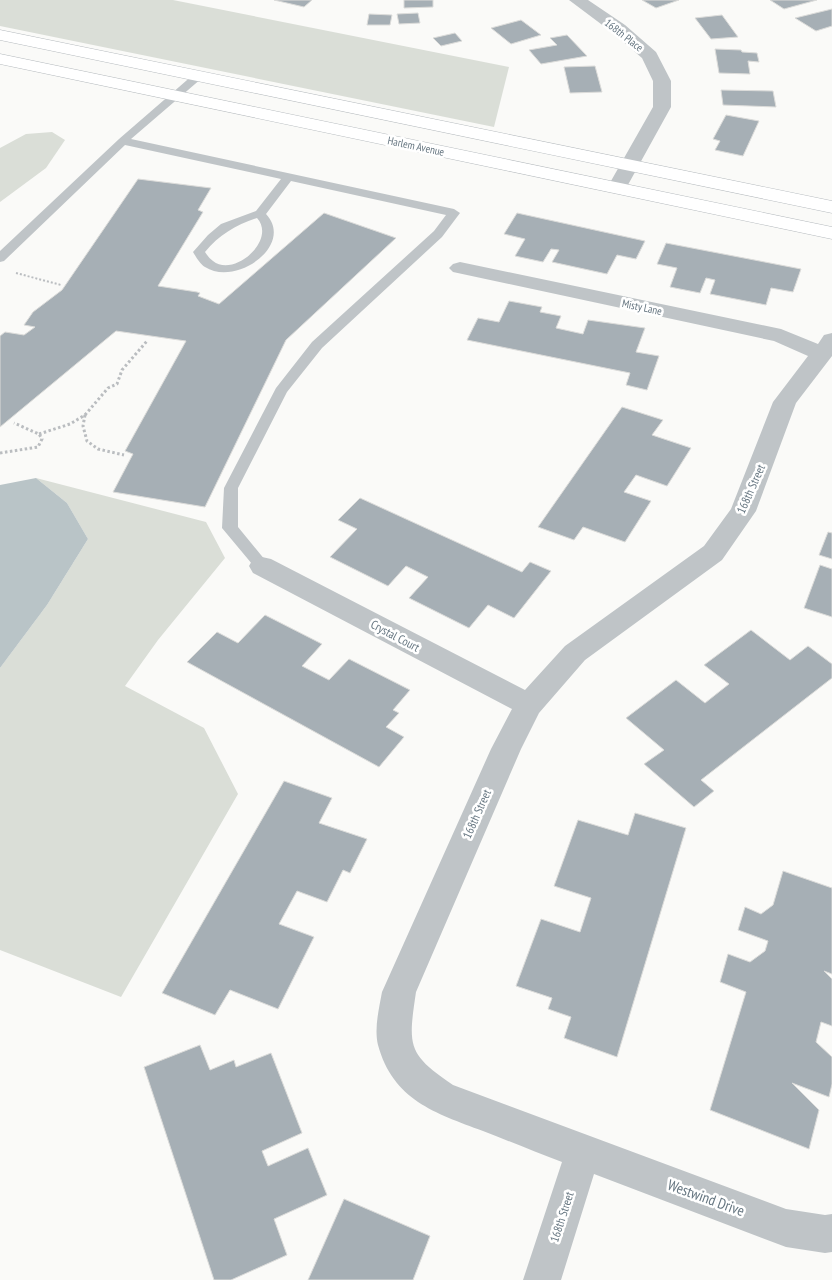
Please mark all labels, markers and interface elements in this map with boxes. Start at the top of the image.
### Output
street label: 168th Place [602,16,646,55]
street label: Harlem Avenue [386,133,446,159]
street label: Misty Lane [621,296,664,318]
street label: 168th Street [733,461,768,516]
street label: Crystal Court [368,616,423,655]
street label: 168th Street [459,786,494,841]
street label: Westwind Drive [665,1175,747,1220]
street label: 168th Street [546,1189,577,1244]

